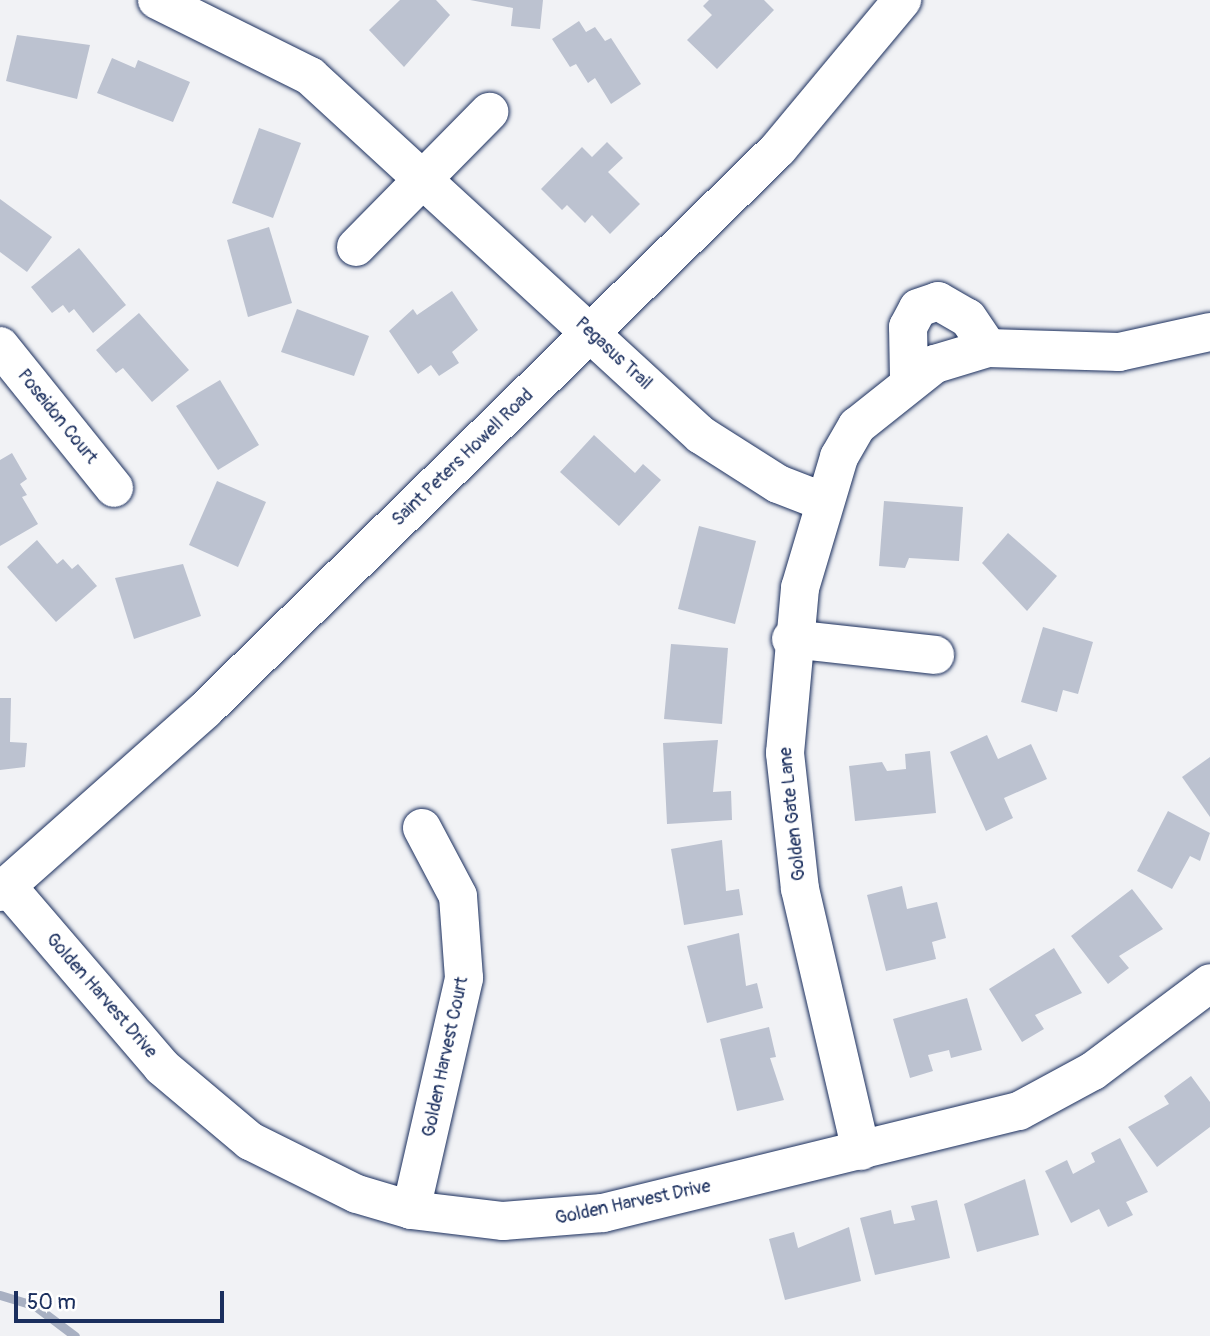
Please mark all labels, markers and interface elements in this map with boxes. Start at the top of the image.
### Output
street label: Pegasus Trail [570,313,656,395]
street label: Poseidon Court [12,365,102,469]
street label: Saint Peters Howell Road [388,385,538,531]
street label: Golden Gate Lane [775,746,811,882]
street label: Golden Harvest Drive [41,929,161,1063]
street label: Golden Harvest Court [418,975,474,1139]
street label: Golden Harvest Drive [553,1176,713,1230]
scale bar [18,1276,228,1320]
text: 50 m [27,1289,76,1316]

